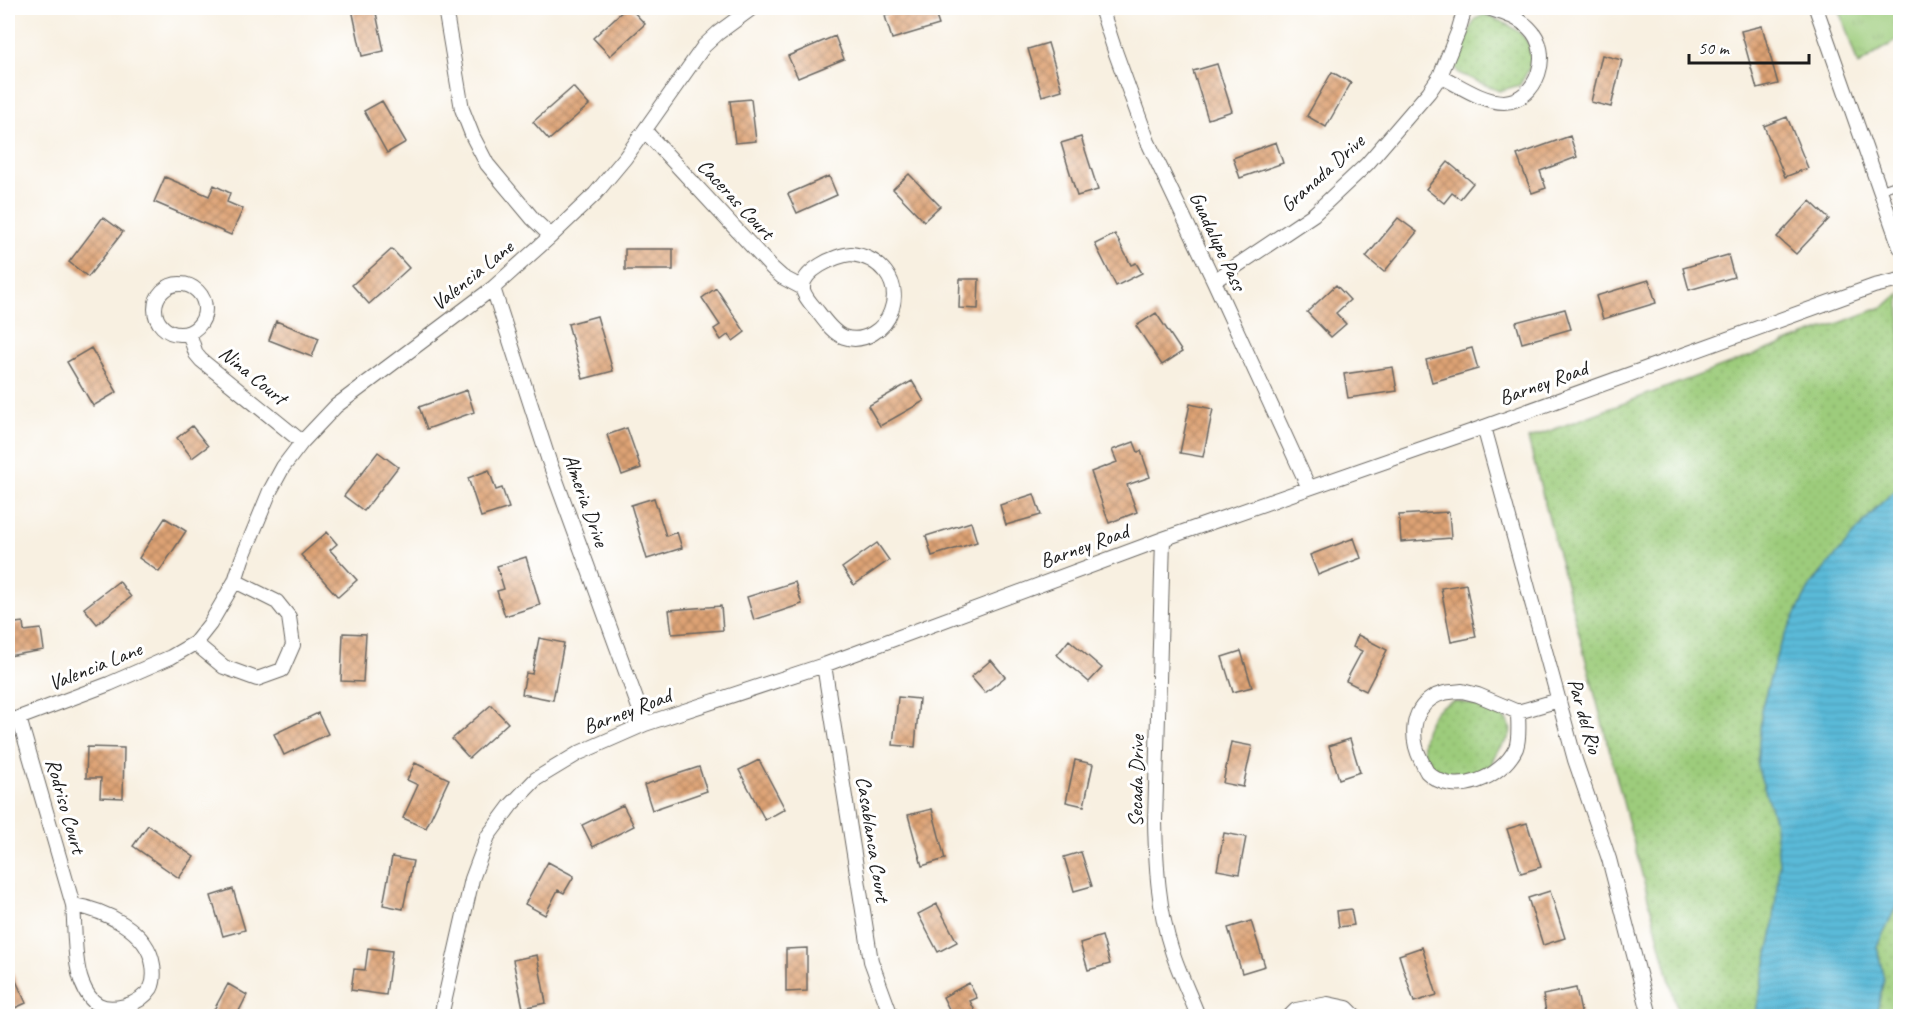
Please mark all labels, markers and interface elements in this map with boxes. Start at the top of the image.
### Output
scale bar [1689,27,1809,65]
text: 50 m [1698,37,1731,59]
street label: Granada Drive [1275,128,1370,218]
street label: Caceras Court [692,153,781,246]
street label: Guadalupe Pass [1184,187,1253,296]
street label: Valencia Lane [426,233,519,316]
street label: Nina Court [214,340,295,412]
street label: Barney Road [1495,354,1594,411]
street label: Almeria Drive [557,450,615,551]
street label: Barney Road [1036,517,1135,574]
street label: Valencia Lane [45,635,146,696]
street label: Par del Rio [1562,675,1609,758]
street label: Barney Road [579,681,678,740]
street label: Secada Drive [1122,734,1150,827]
street label: Rodriso Court [40,756,92,858]
street label: Casablanca Court [850,774,896,906]

